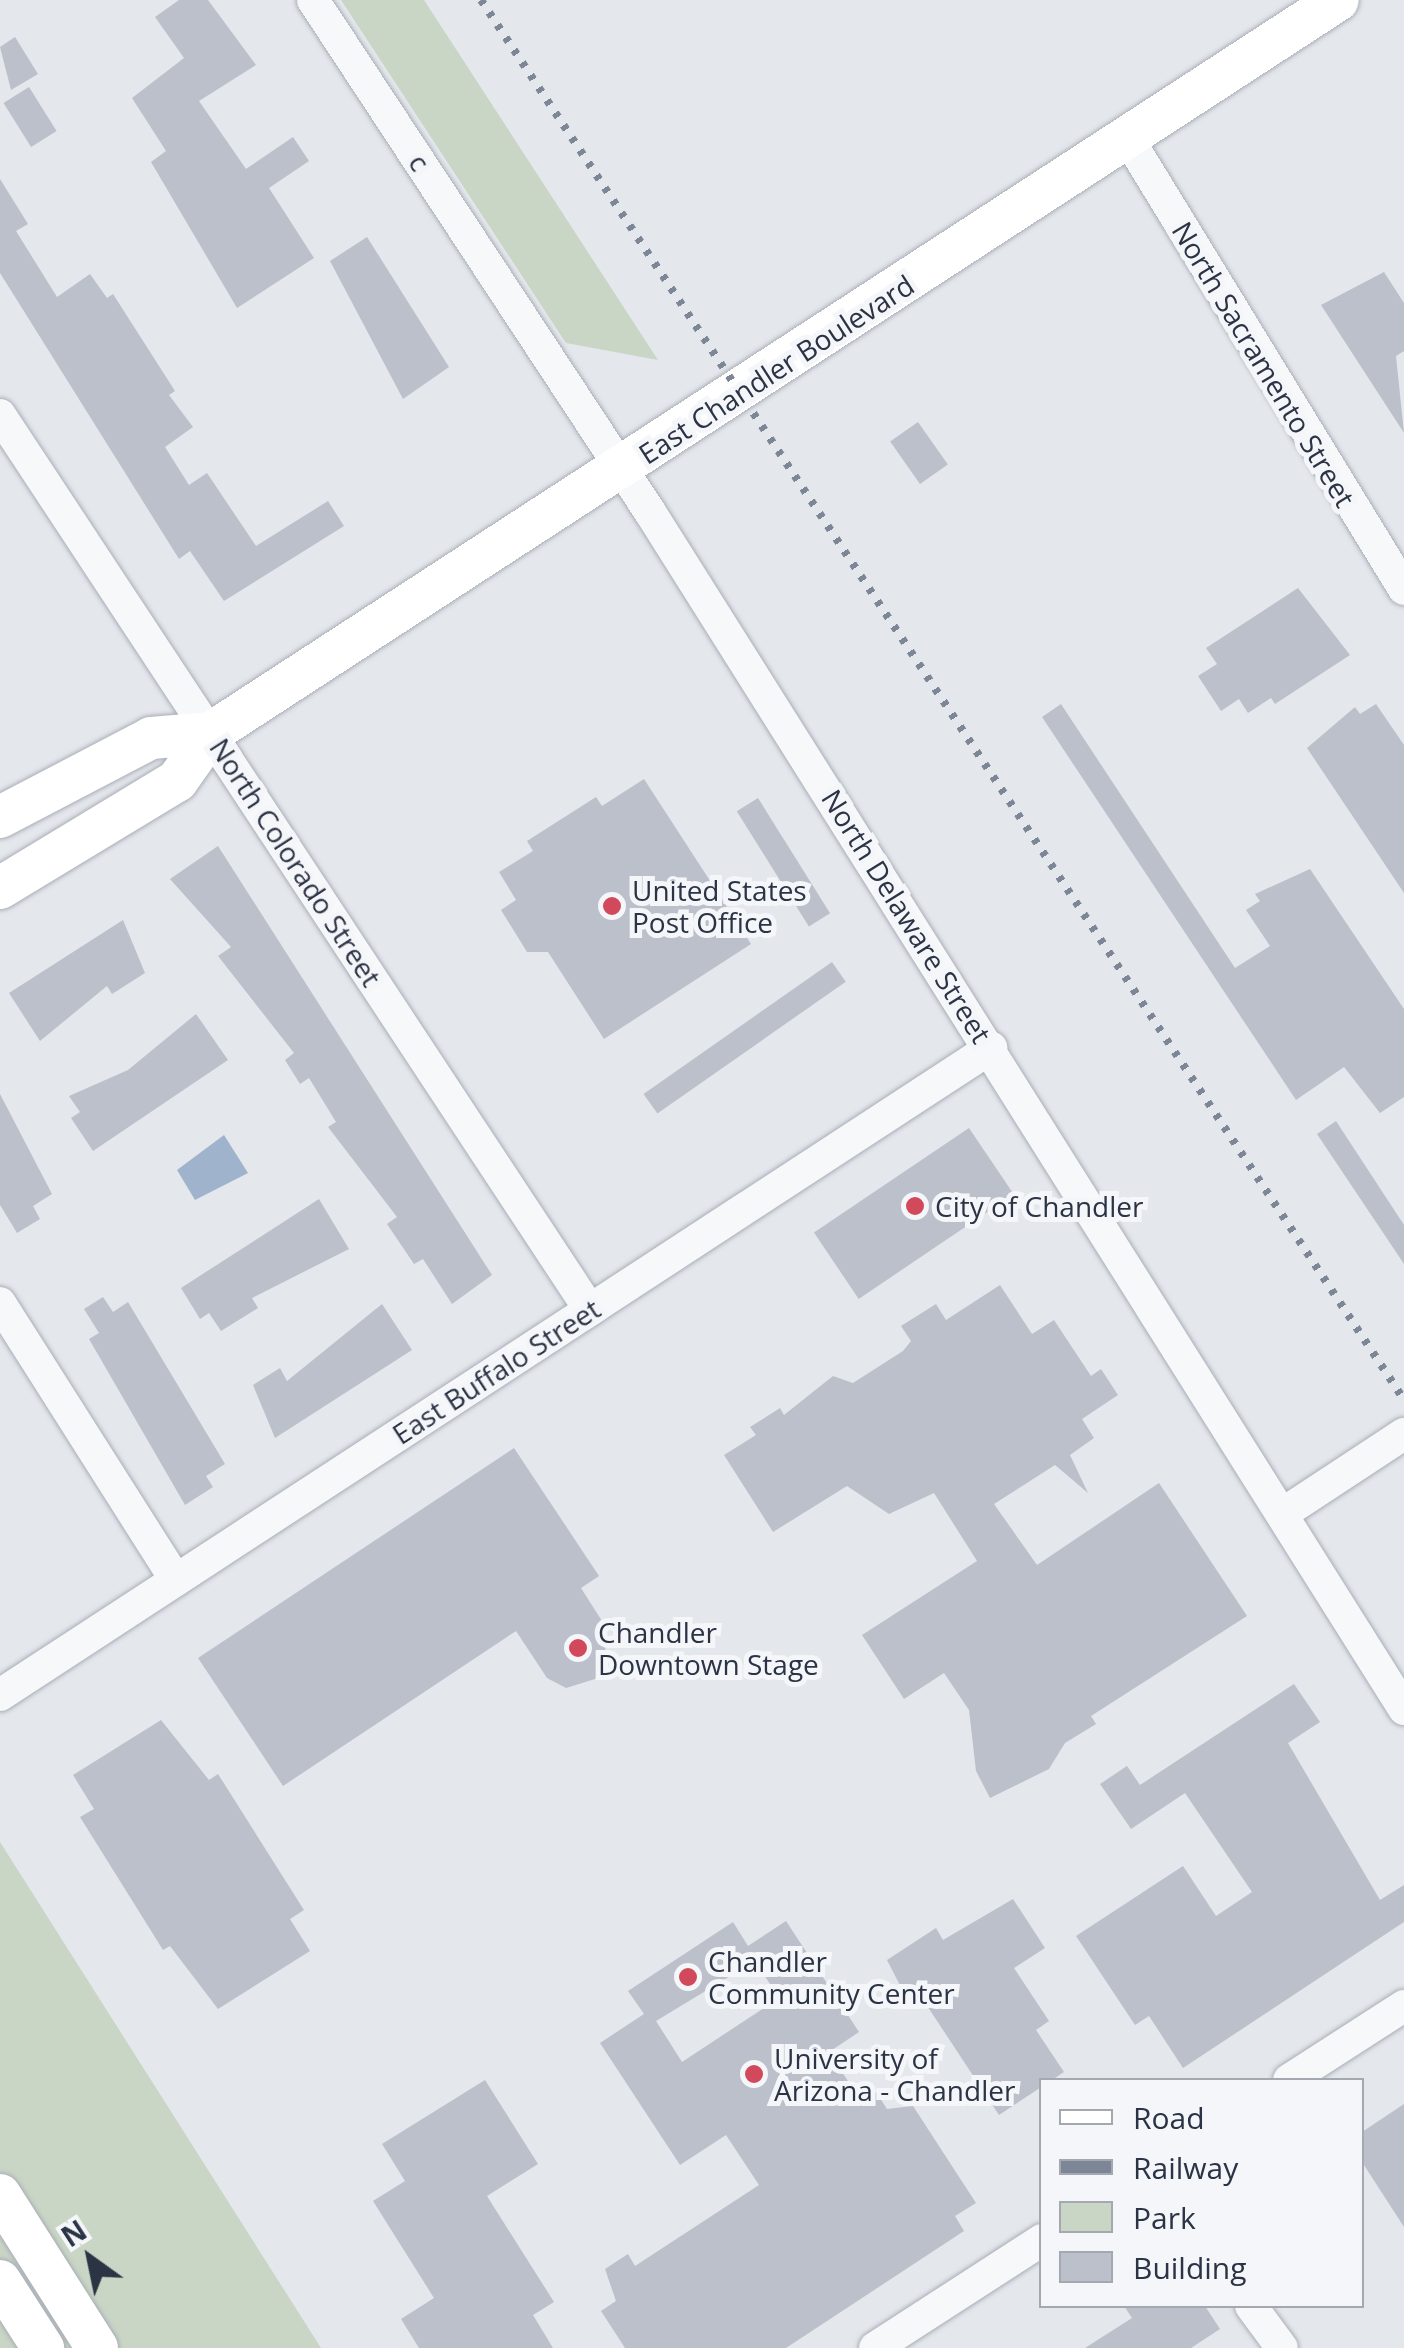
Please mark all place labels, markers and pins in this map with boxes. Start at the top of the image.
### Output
place label: United States Post Office [632,873,807,939]
marker: United States Post Office [601,895,623,917]
place label: City of Chandler [935,1189,1143,1223]
marker: City of Chandler [904,1195,926,1217]
place label: Chandler Downtown Stage [598,1615,819,1681]
marker: Chandler Downtown Stage [567,1637,589,1659]
place label: Chandler Community Center [708,1944,955,2010]
marker: Chandler Community Center [677,1966,699,1988]
place label: University of Arizona - Chandler [774,2041,1015,2107]
marker: University of Arizona - Chandler [743,2063,765,2085]

